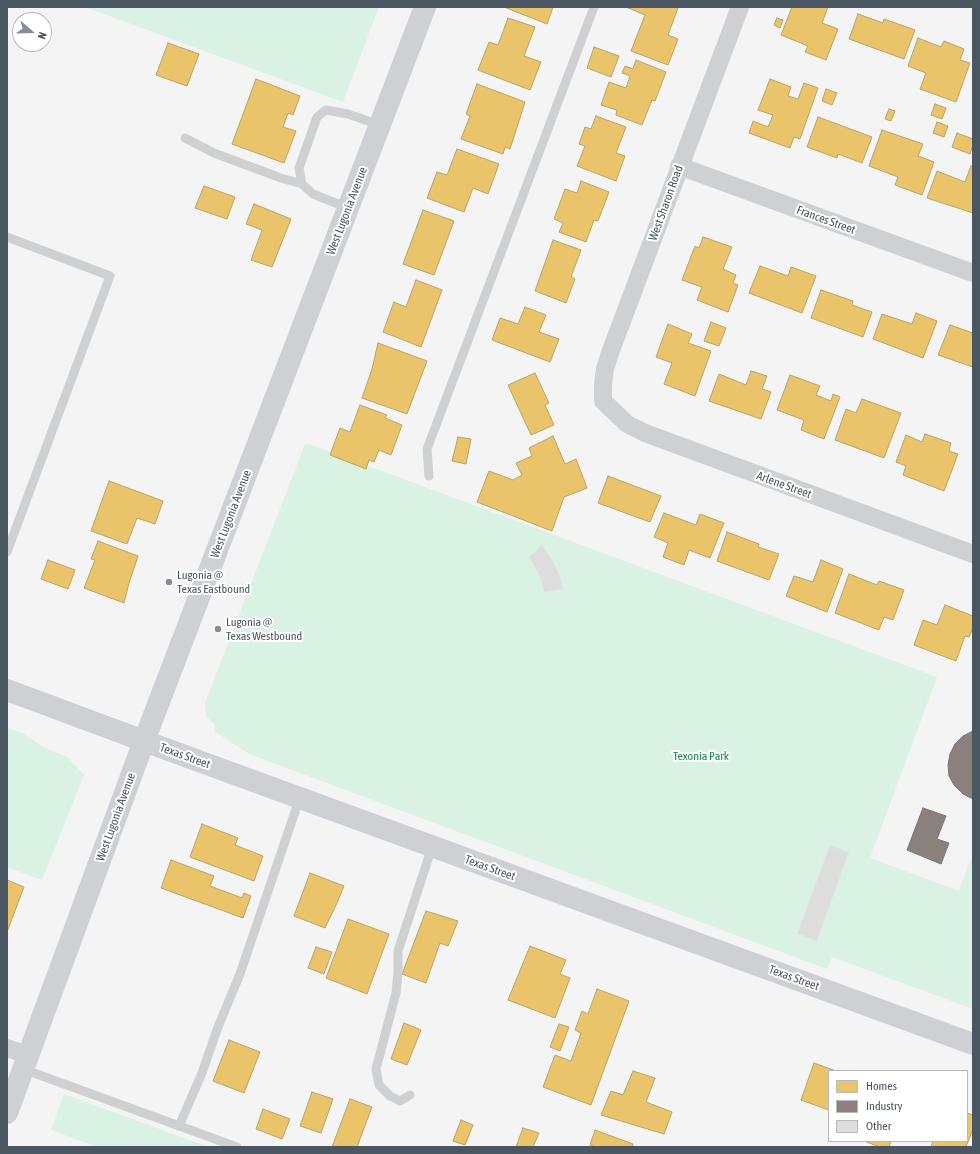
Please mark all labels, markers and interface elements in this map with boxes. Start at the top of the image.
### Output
north arrow [12,12,52,52]
text: N [36,31,49,41]
street label: West Sharon Road [646,163,686,243]
street label: West Lugonia Avenue [324,165,370,257]
street label: Frances Street [795,203,857,237]
street label: West Lugonia Avenue [208,468,254,560]
street label: Arlene Street [755,468,813,502]
place label: Lugonia @ Texas Eastbound [177,568,250,596]
marker: Lugonia @ Texas Eastbound [164,577,174,587]
place label: Lugonia @ Texas Westbound [226,615,302,643]
marker: Lugonia @ Texas Westbound [213,624,223,634]
street label: Texas Street [158,740,212,772]
park label: Texonia Park [673,749,729,763]
street label: West Lugonia Avenue [93,771,139,863]
street label: Texas Street [463,852,517,884]
street label: Texas Street [767,962,821,994]
legend [828,1070,968,1142]
text: Homes [866,1079,897,1093]
text: Industry [866,1099,903,1113]
text: Other [866,1119,891,1133]

